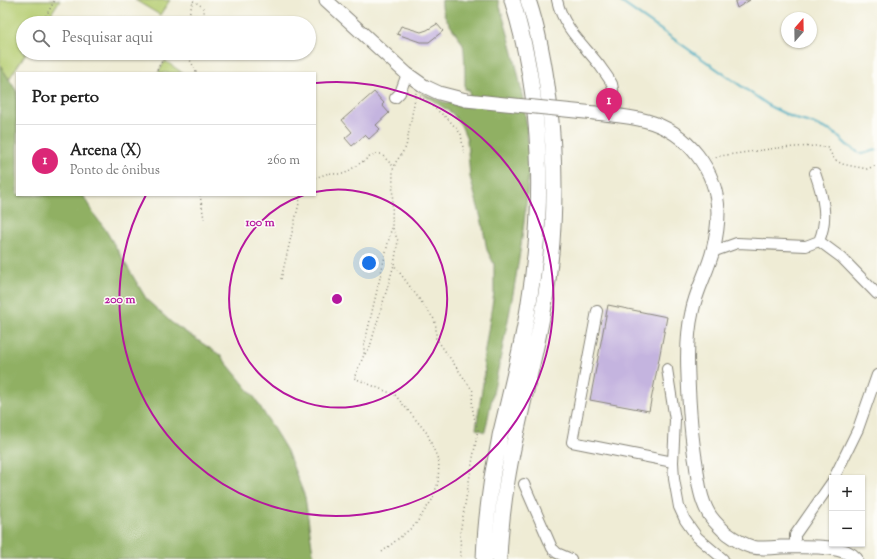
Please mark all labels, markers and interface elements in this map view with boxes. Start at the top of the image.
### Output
north arrow [781,12,817,48]
search box [16,16,316,60]
icon: search [30,27,52,49]
text: Pesquisar aqui [62,28,153,49]
text: Por perto [32,86,99,110]
pin: 1 [596,88,622,121]
text: Arcena (X) [70,141,141,162]
text: 1 [43,152,47,170]
text: 260 m [267,152,300,170]
text: Ponto de ônibus [70,162,160,180]
text: 100 m [244,214,275,232]
your location [359,253,379,273]
text: 200 m [105,291,135,309]
centre of rings [330,292,344,306]
map controls [829,475,865,547]
button: + [829,475,865,511]
button: − [829,511,865,547]

